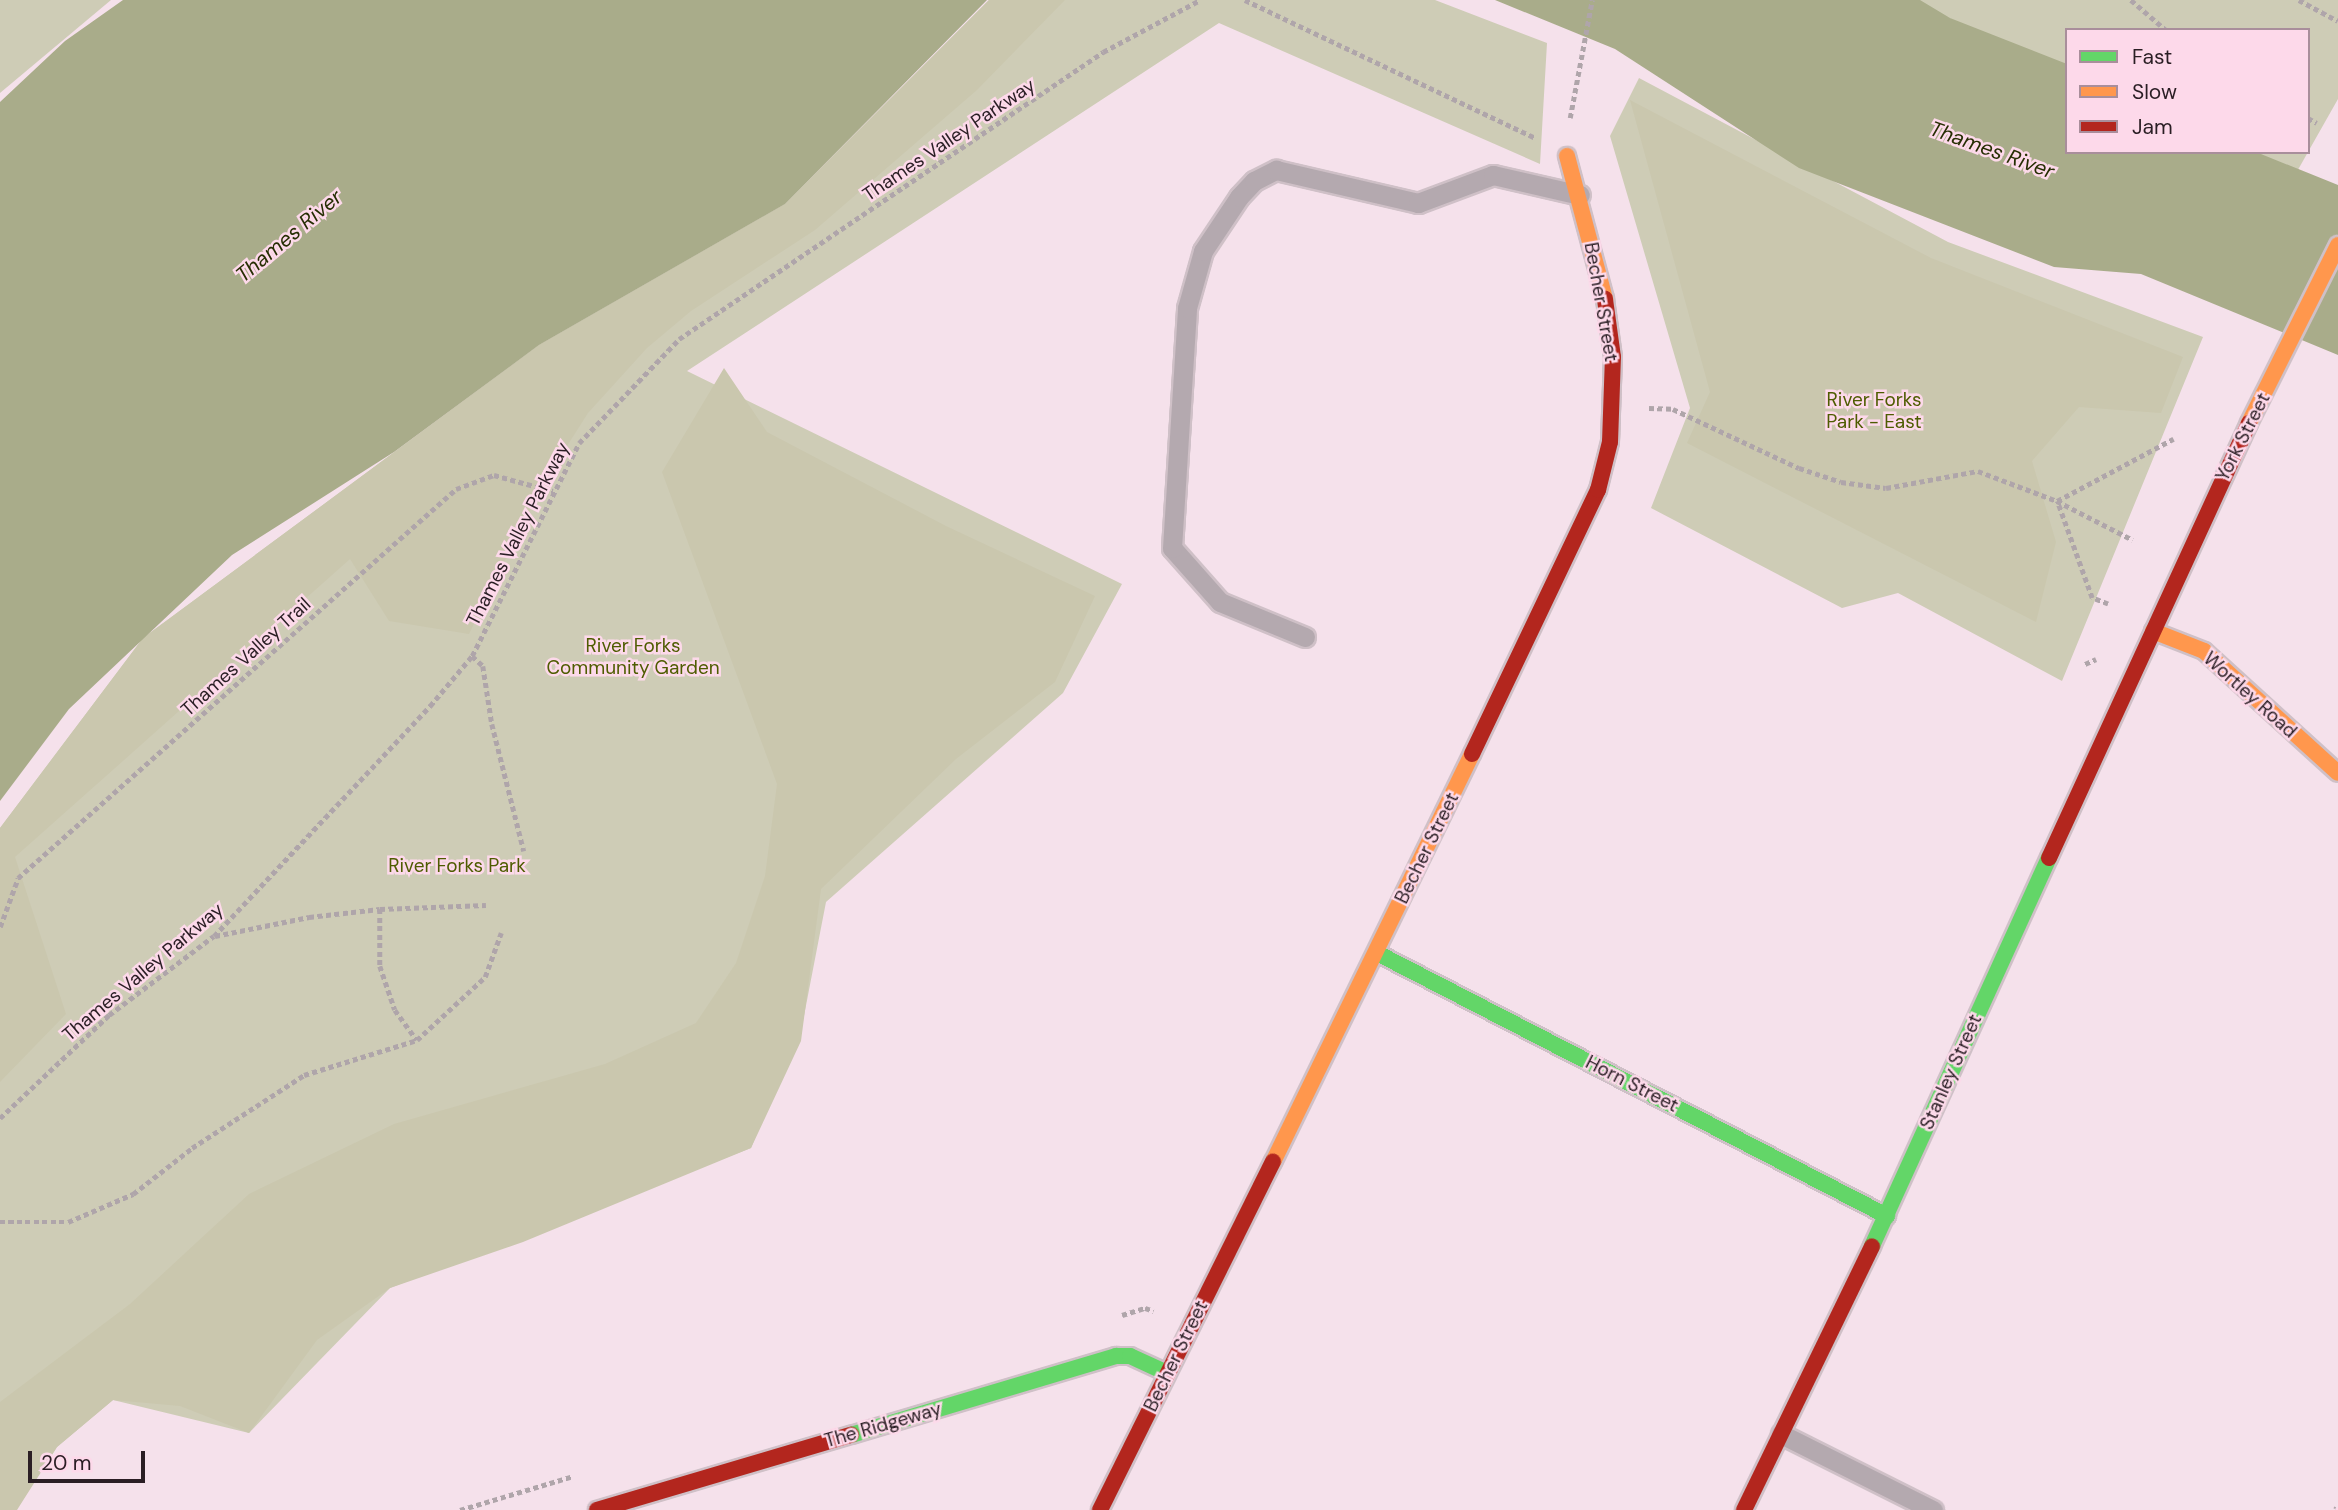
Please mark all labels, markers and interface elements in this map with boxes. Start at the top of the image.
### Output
legend [2065,28,2310,154]
text: Fast [2132,43,2172,71]
street label: Thames Valley Parkway [858,74,1040,206]
text: Slow [2132,78,2177,106]
text: Jam [2132,113,2173,141]
water label: Thames River [1926,116,2058,184]
water label: Thames River [231,184,347,288]
street label: Becher Street [1579,241,1623,363]
park label: River Forks Park - East [1826,389,1922,433]
street label: York Street [2211,389,2275,485]
street label: Thames Valley Parkway [462,438,574,630]
street label: Thames Valley Trail [177,593,315,721]
park label: River Forks Community Garden [546,635,720,679]
street label: Wortley Road [2199,647,2301,743]
street label: Becher Street [1390,789,1464,907]
park label: River Forks Park [388,855,526,877]
street label: Thames Valley Parkway [58,898,228,1046]
street label: Stanley Street [1915,1011,1987,1133]
street label: Horn Street [1582,1051,1682,1117]
street label: Becher Street [1139,1297,1213,1415]
street label: The Ridgeway [822,1397,944,1453]
scale bar [32,1436,149,1480]
text: 20 m [41,1449,92,1477]

